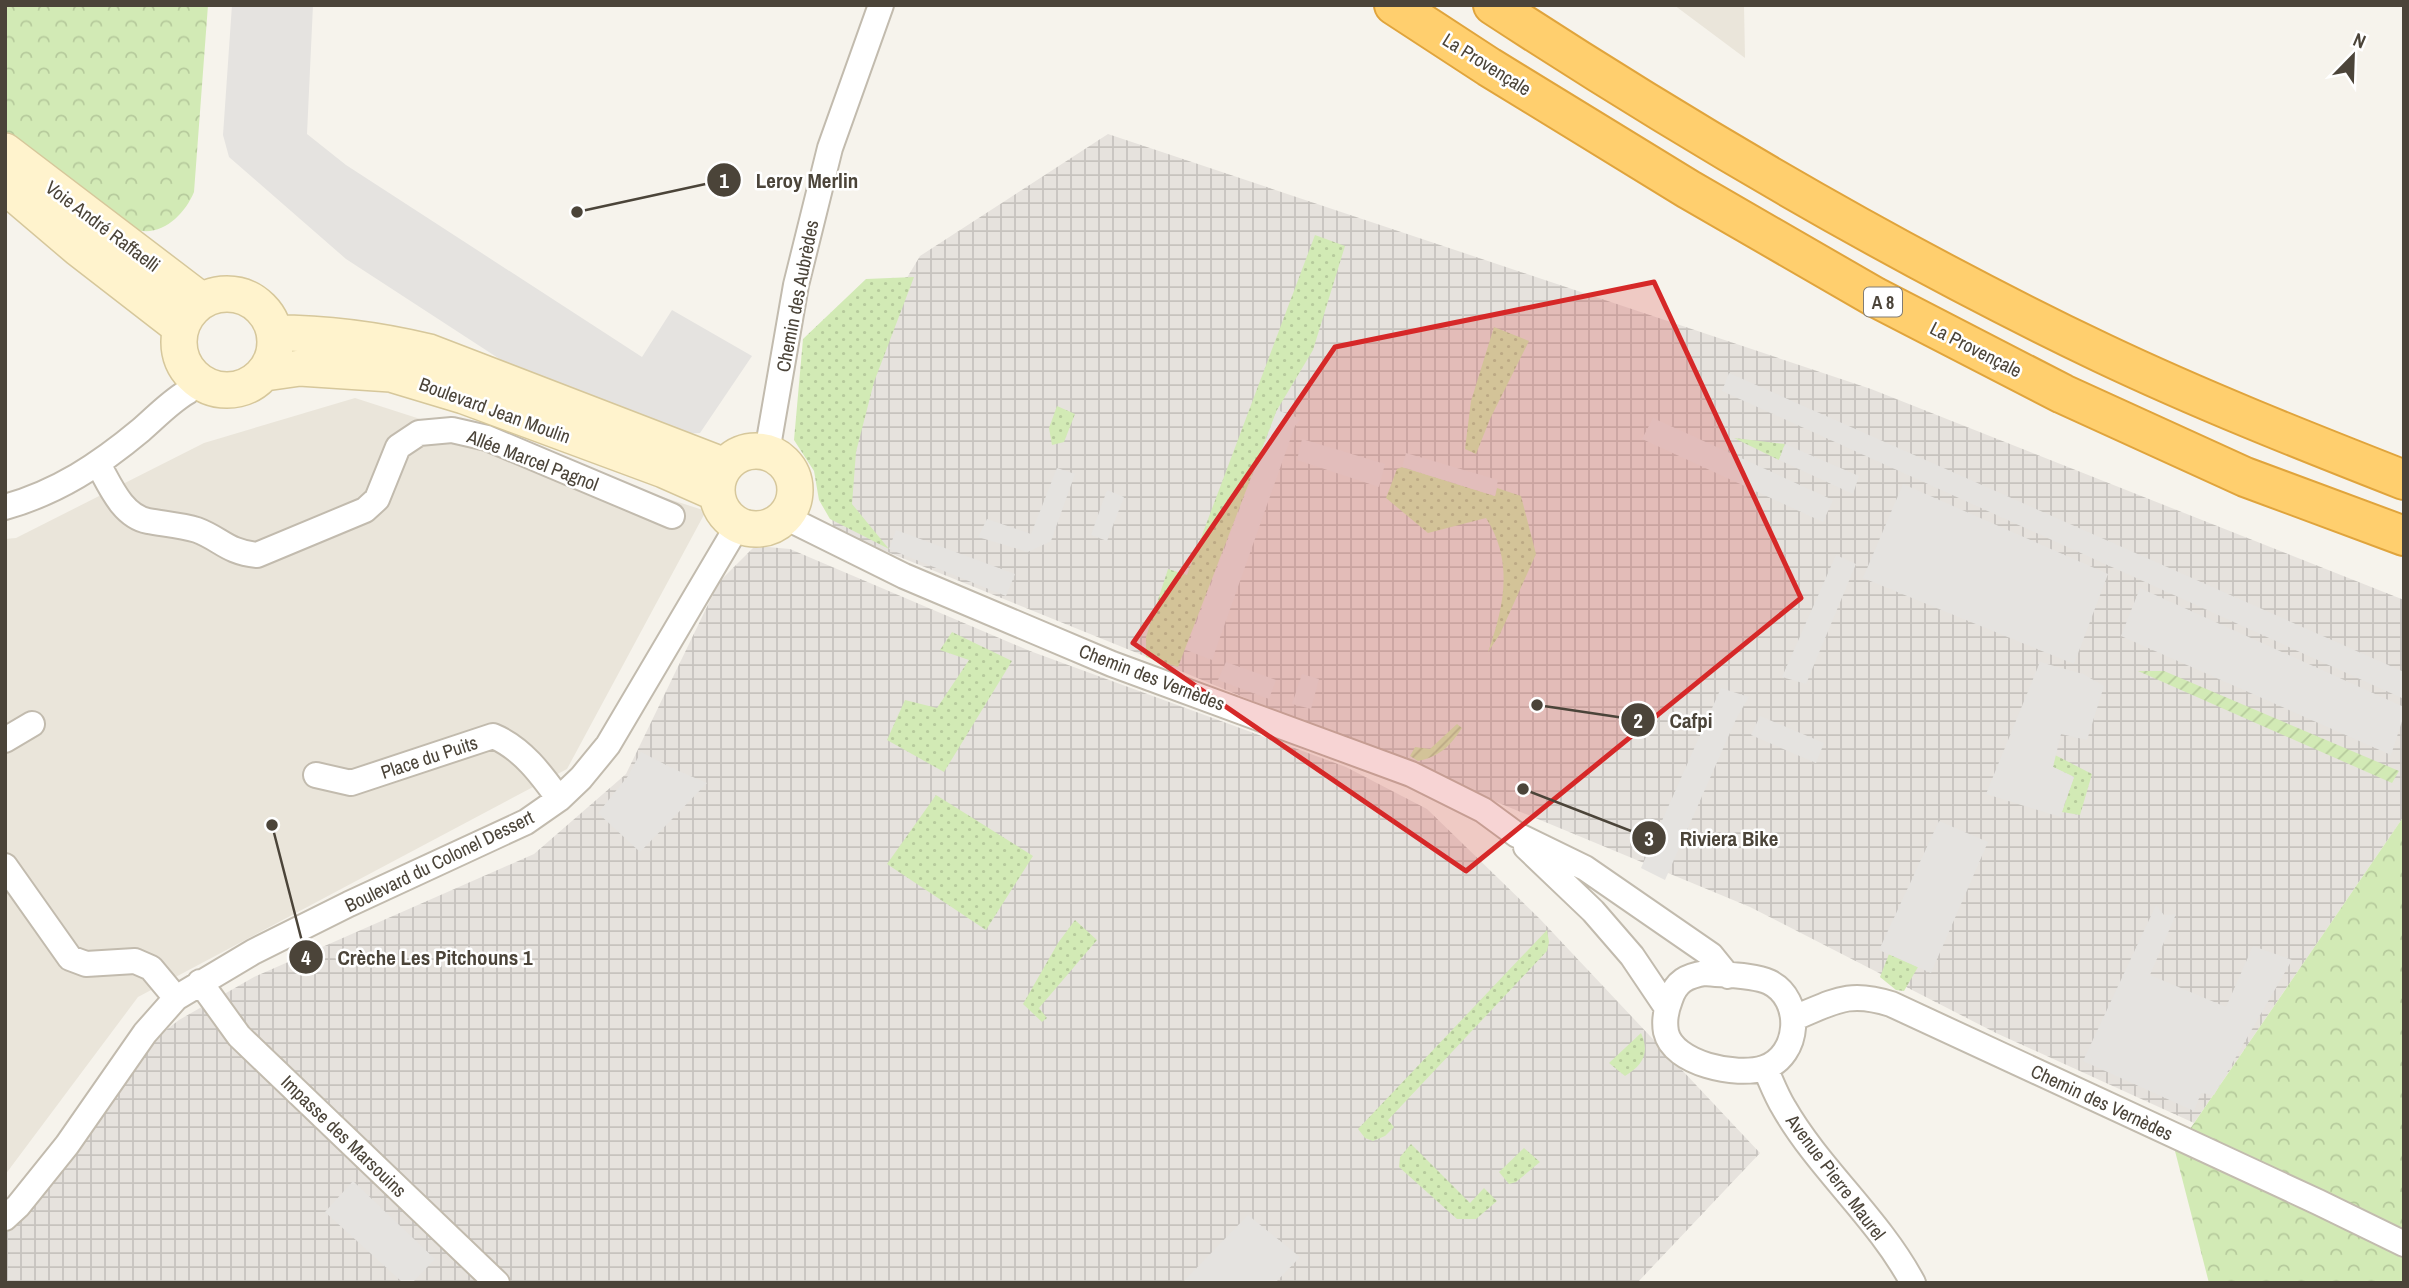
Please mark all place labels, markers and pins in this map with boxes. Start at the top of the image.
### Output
callout: Leroy Merlin [707,159,872,201]
callout: Cafpi [1621,699,1727,741]
callout: Riviera Bike [1631,817,1793,859]
callout: Crèche Les Pitchouns 1 [288,936,546,978]

